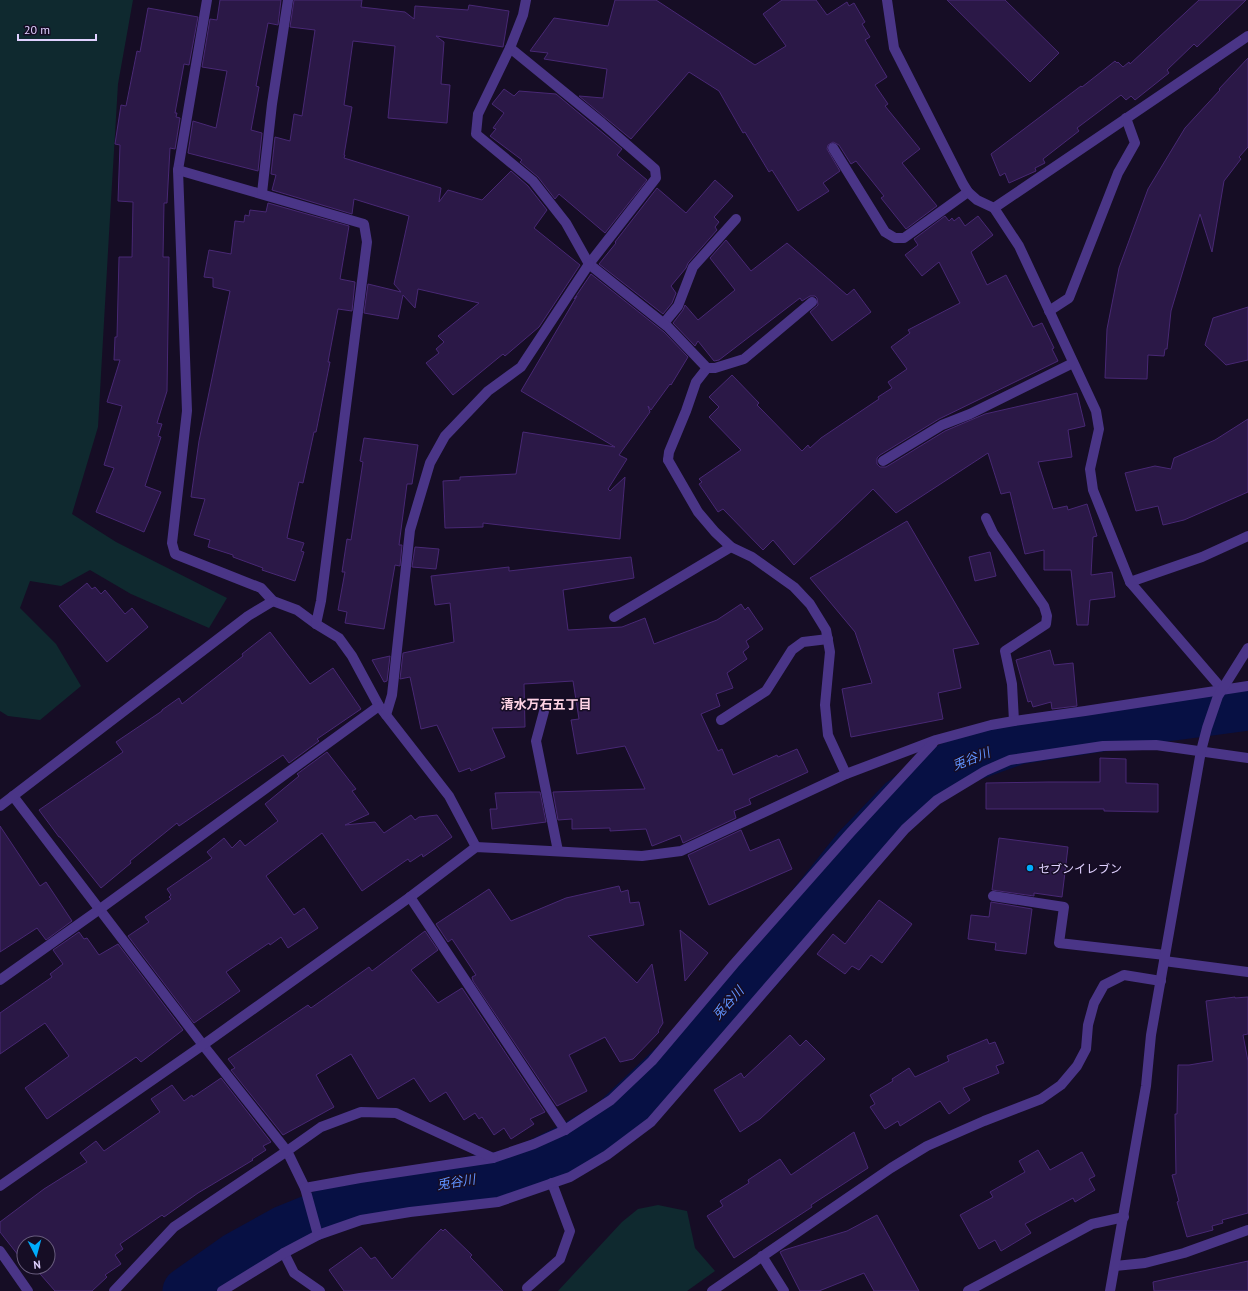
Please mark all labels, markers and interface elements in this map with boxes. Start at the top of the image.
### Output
scale bar [18,16,96,42]
text: 20 m [24,22,50,37]
district label: 清水万石五丁目 [500,696,592,713]
water label: 兎谷川 [950,743,994,774]
place label: セブンイレブン [1038,861,1122,876]
marker: セブンイレブン [1025,863,1035,873]
water label: 兎谷川 [709,981,749,1023]
water label: 兎谷川 [435,1170,479,1193]
north arrow [16,1235,56,1275]
text: N [33,1258,41,1272]

